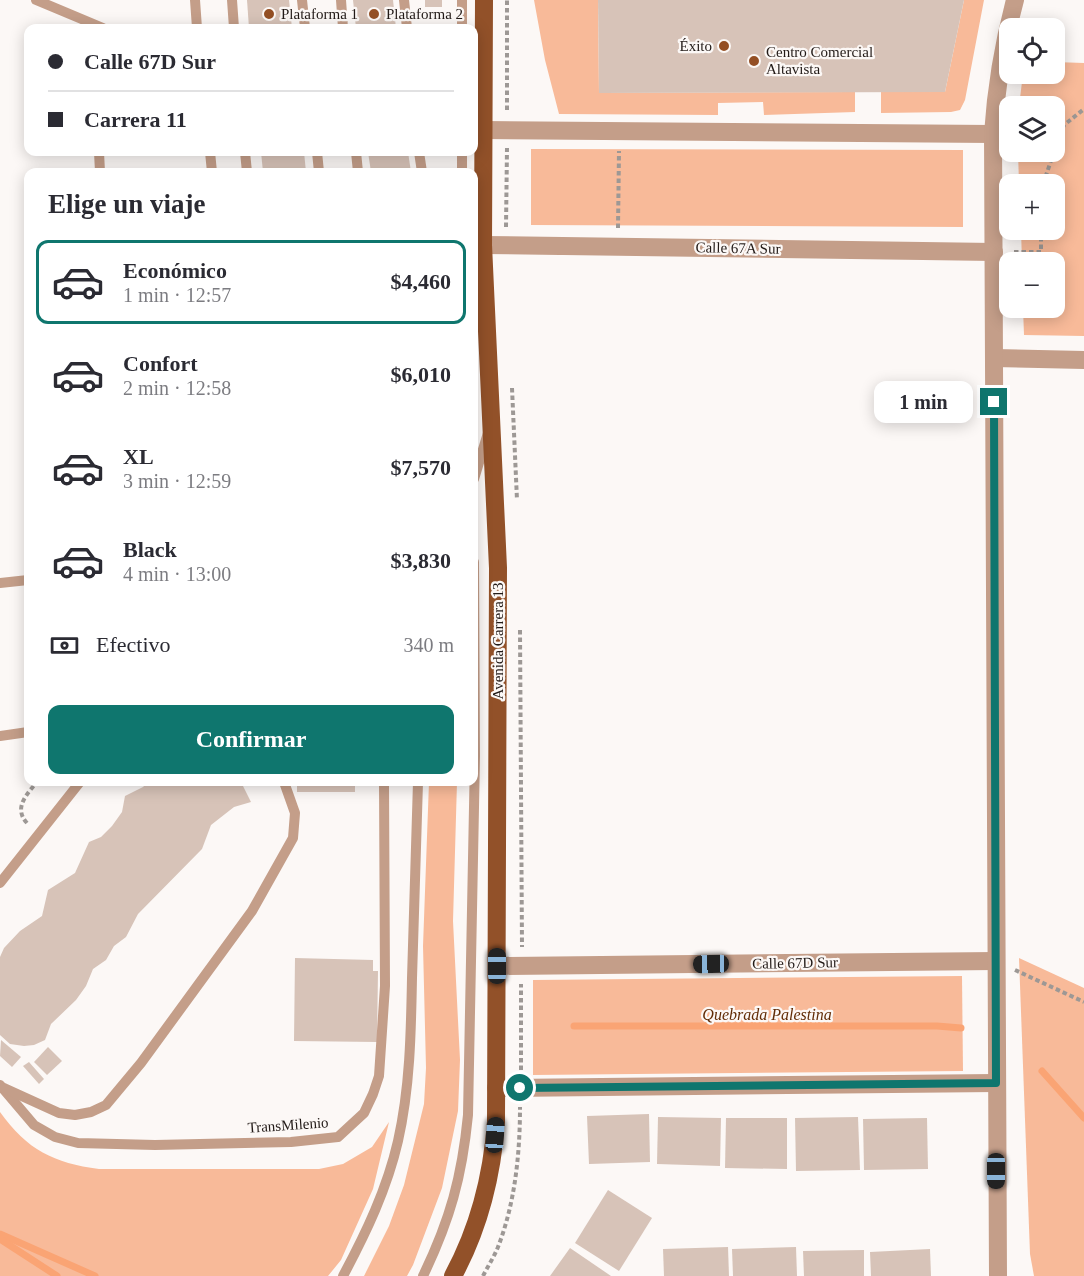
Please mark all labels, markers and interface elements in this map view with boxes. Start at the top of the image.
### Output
place label: Plataforma 1 [281,6,358,22]
place label: Plataforma 2 [386,6,463,22]
marker: Plataforma 1 [262,7,276,21]
marker: Plataforma 2 [367,7,381,21]
map controls [999,18,1065,318]
button: locate [999,18,1065,84]
place label: Éxito [680,38,712,54]
marker: Éxito [717,39,731,53]
place label: Centro Comercial Altavista [766,44,873,77]
text: Calle 67D Sur [84,49,216,74]
marker: Centro Comercial Altavista [747,54,761,68]
button: layers [999,96,1065,162]
text: Carrera 11 [84,107,187,132]
button: + [999,174,1065,240]
text: Elige un viaje [48,189,206,219]
street label: Calle 67A Sur [695,239,781,257]
button: − [999,252,1065,318]
icon: car [51,255,105,309]
text: Económico [123,258,227,283]
text: $4,460 [391,269,451,294]
text: 1 min · 12:57 [123,284,231,306]
icon: car [51,348,105,402]
text: Confort [123,351,198,376]
text: $6,010 [391,362,451,387]
text: 2 min · 12:58 [123,377,231,399]
callout: 1 min [874,381,973,423]
route end [980,388,1007,415]
text: 1 min [899,391,948,413]
icon: car [51,441,105,495]
text: XL [123,444,154,469]
text: $7,570 [391,455,451,480]
text: 3 min · 12:59 [123,470,231,492]
icon: car [51,534,105,588]
text: Black [123,537,177,562]
text: $3,830 [391,548,451,573]
text: 4 min · 13:00 [123,563,231,585]
street label: Avenida Carrera 13 [490,582,506,700]
icon: cash [48,629,81,662]
text: Efectivo [96,632,171,657]
text: 340 m [403,634,454,656]
button: Confirmar [48,705,454,774]
car [488,948,506,984]
street label: Calle 67D Sur [752,954,838,972]
car [693,955,729,973]
water label: Quebrada Palestina [702,1006,832,1023]
route start [506,1074,533,1101]
street label: TransMilenio [247,1114,329,1136]
car [485,1116,505,1154]
car [987,1153,1005,1189]

